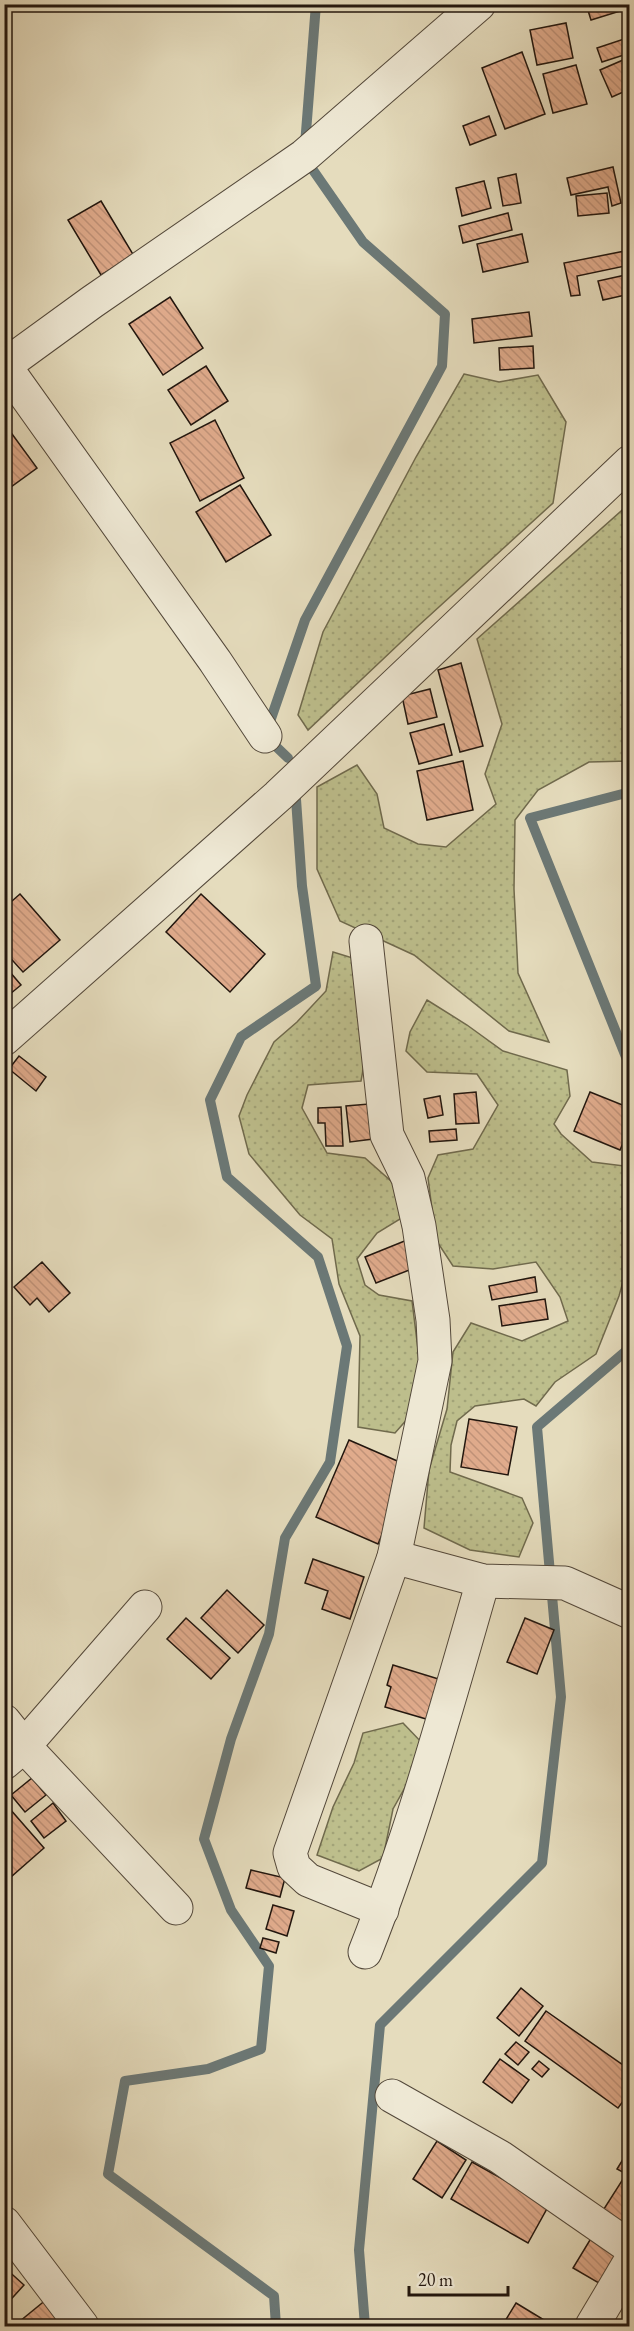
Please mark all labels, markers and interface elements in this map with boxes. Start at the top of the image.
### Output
scale bar [409,2259,508,2297]
text: 20 m [418,2268,453,2291]

